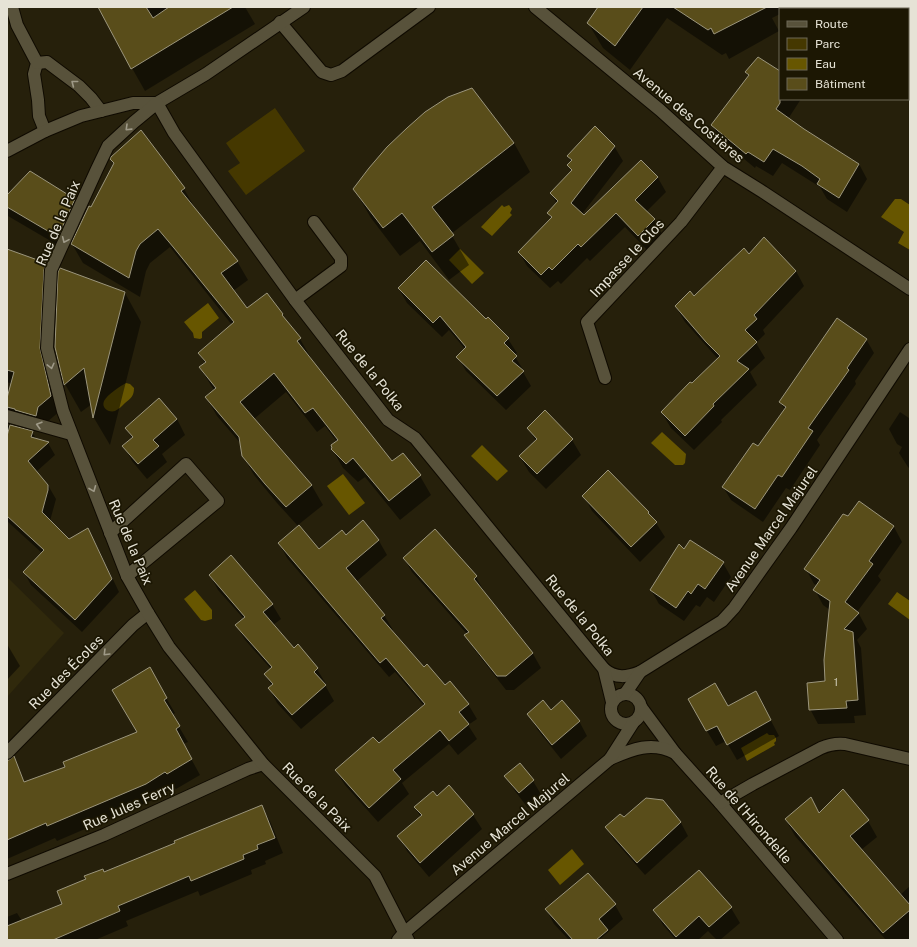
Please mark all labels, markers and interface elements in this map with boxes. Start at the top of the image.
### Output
legend [779,8,909,100]
text: Route [815,17,848,31]
text: Parc [815,37,840,51]
text: Eau [815,57,836,71]
street label: Avenue des Costières [630,64,748,166]
text: Bâtiment [815,77,866,91]
one-way arrow [71,80,78,87]
one-way arrow [125,123,133,131]
street label: Rue de la Paix [33,178,83,268]
street label: Impasse le Clos [587,216,667,300]
one-way arrow [62,236,70,243]
street label: Rue de la Polka [332,326,408,414]
one-way arrow [47,363,55,370]
one-way arrow [36,421,43,430]
street label: Avenue Marcel Majurel [722,463,820,595]
one-way arrow [88,486,96,493]
street label: Rue de la Paix [106,497,156,587]
street label: Rue de la Polka [542,571,618,659]
street label: Rue des Écoles [25,631,106,712]
one-way arrow [103,648,111,656]
house number: 1 [834,675,838,689]
street label: Rue de la Paix [279,759,355,835]
street label: Rue de l'Hirondelle [703,763,795,867]
street label: Avenue Marcel Majurel [448,770,572,878]
street label: Rue Jules Ferry [80,778,178,833]

